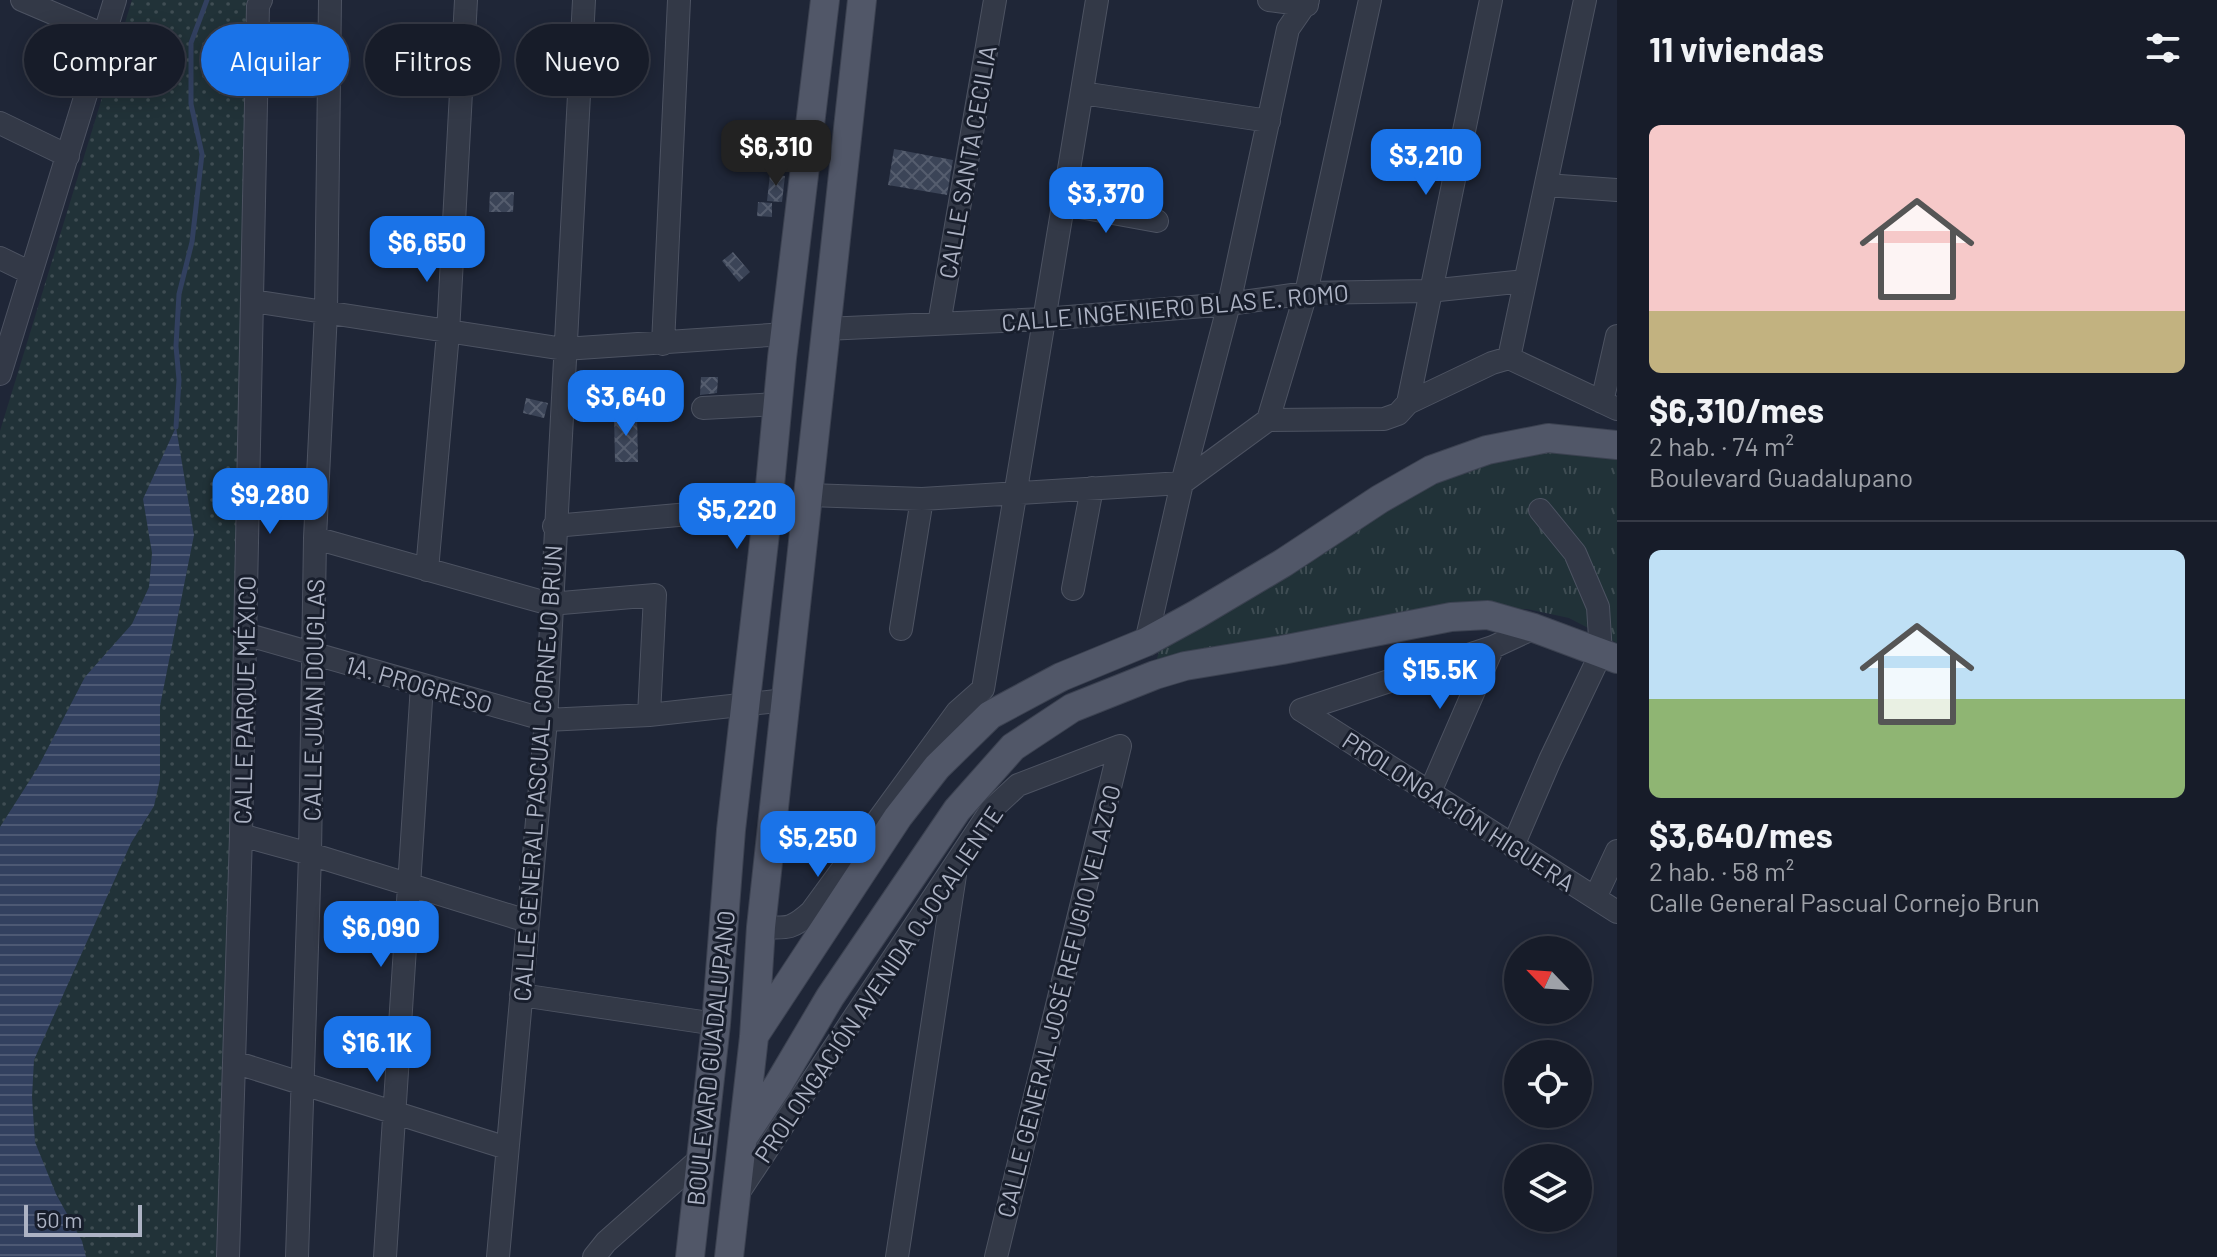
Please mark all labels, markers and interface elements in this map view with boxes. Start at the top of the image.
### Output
chip: Comprar [24,24,185,96]
chip: Alquilar [201,24,349,96]
chip: Filtros [365,24,500,96]
chip: Nuevo [516,24,649,96]
icon: filters [2141,26,2185,70]
text: 11 viviendas [1649,28,1824,69]
street label: CALLE SANTA CECILIA [932,43,1002,281]
pin: $6,310 [711,120,841,188]
pin: $3,210 [1361,129,1491,197]
text: $6,310 [739,130,813,161]
text: $3,210 [1389,139,1463,170]
pin: $3,370 [1041,167,1171,235]
text: $3,370 [1067,177,1145,208]
icon: home [1845,177,1989,321]
pin: $6,650 [362,216,492,284]
text: $6,650 [388,226,466,257]
street label: CALLE INGENIERO BLAS E. ROMO [1000,277,1350,337]
pin: $3,640 [561,370,691,438]
text: $3,640 [586,380,666,411]
text: $6,310/mes [1649,389,1824,430]
text: 2 hab. · 74 m² [1649,430,1794,461]
text: Boulevard Guadalupano [1649,461,1913,492]
pin: $9,280 [205,468,335,536]
text: $9,280 [230,478,310,509]
pin: $5,220 [672,483,802,551]
text: $5,220 [697,493,777,524]
street label: CALLE GENERAL PASCUAL CORNEJO BRUN [507,544,567,1002]
street label: CALLE PARQUE MÉXICO [227,575,261,825]
street label: CALLE JUAN DOUGLAS [296,579,330,821]
icon: home [1845,602,1989,746]
pin: $15.5K [1375,643,1505,711]
street label: 1A. PROGRESO [342,649,496,719]
text: $15.5K [1402,653,1478,684]
street label: PROLONGACIÓN HIGUERA [1337,725,1581,897]
street label: CALLE GENERAL JOSÉ REFUGIO VELAZCO [990,782,1126,1220]
street label: PROLONGACIÓN AVENIDA OJOCALIENTE [747,800,1009,1168]
pin: $5,250 [753,811,883,879]
text: $3,640/mes [1649,814,1833,855]
text: $5,250 [778,821,858,852]
text: 2 hab. · 58 m² [1649,855,1794,886]
text: Calle General Pascual Cornejo Brun [1649,886,2040,917]
pin: $6,090 [316,901,446,969]
street label: BOULEVARD GUADALUPANO [680,909,740,1207]
text: $6,090 [342,911,420,942]
north arrow [1504,936,1592,1024]
map controls [1504,936,1592,1232]
pin: $16.1K [312,1016,442,1084]
text: $16.1K [342,1026,412,1057]
button: locate [1504,1040,1592,1128]
button: layers [1504,1144,1592,1232]
scale bar [24,1201,142,1237]
text: 50 m [36,1206,82,1232]

